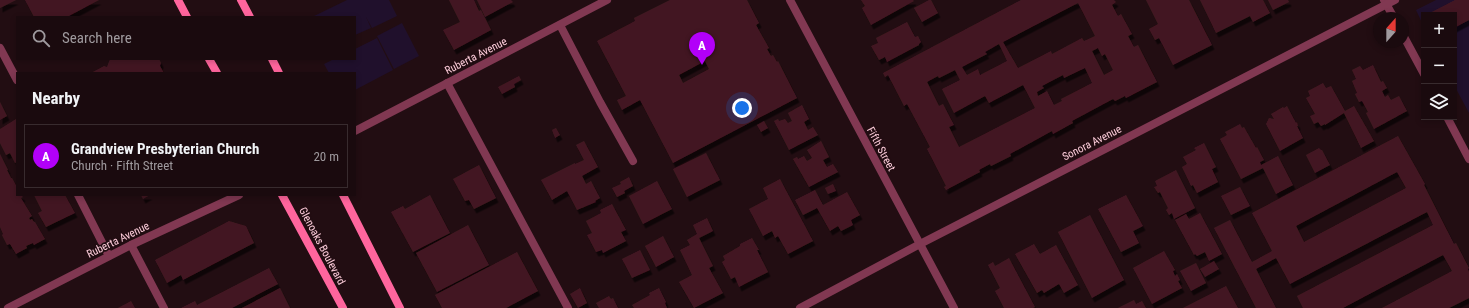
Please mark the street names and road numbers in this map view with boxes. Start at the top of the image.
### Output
street label: Ruberta Avenue [443,35,509,77]
street label: Sonora Avenue [1060,123,1124,163]
street label: Fifth Street [864,125,898,173]
street label: Glenoaks Boulevard [296,205,348,287]
street label: Ruberta Avenue [85,219,151,261]

